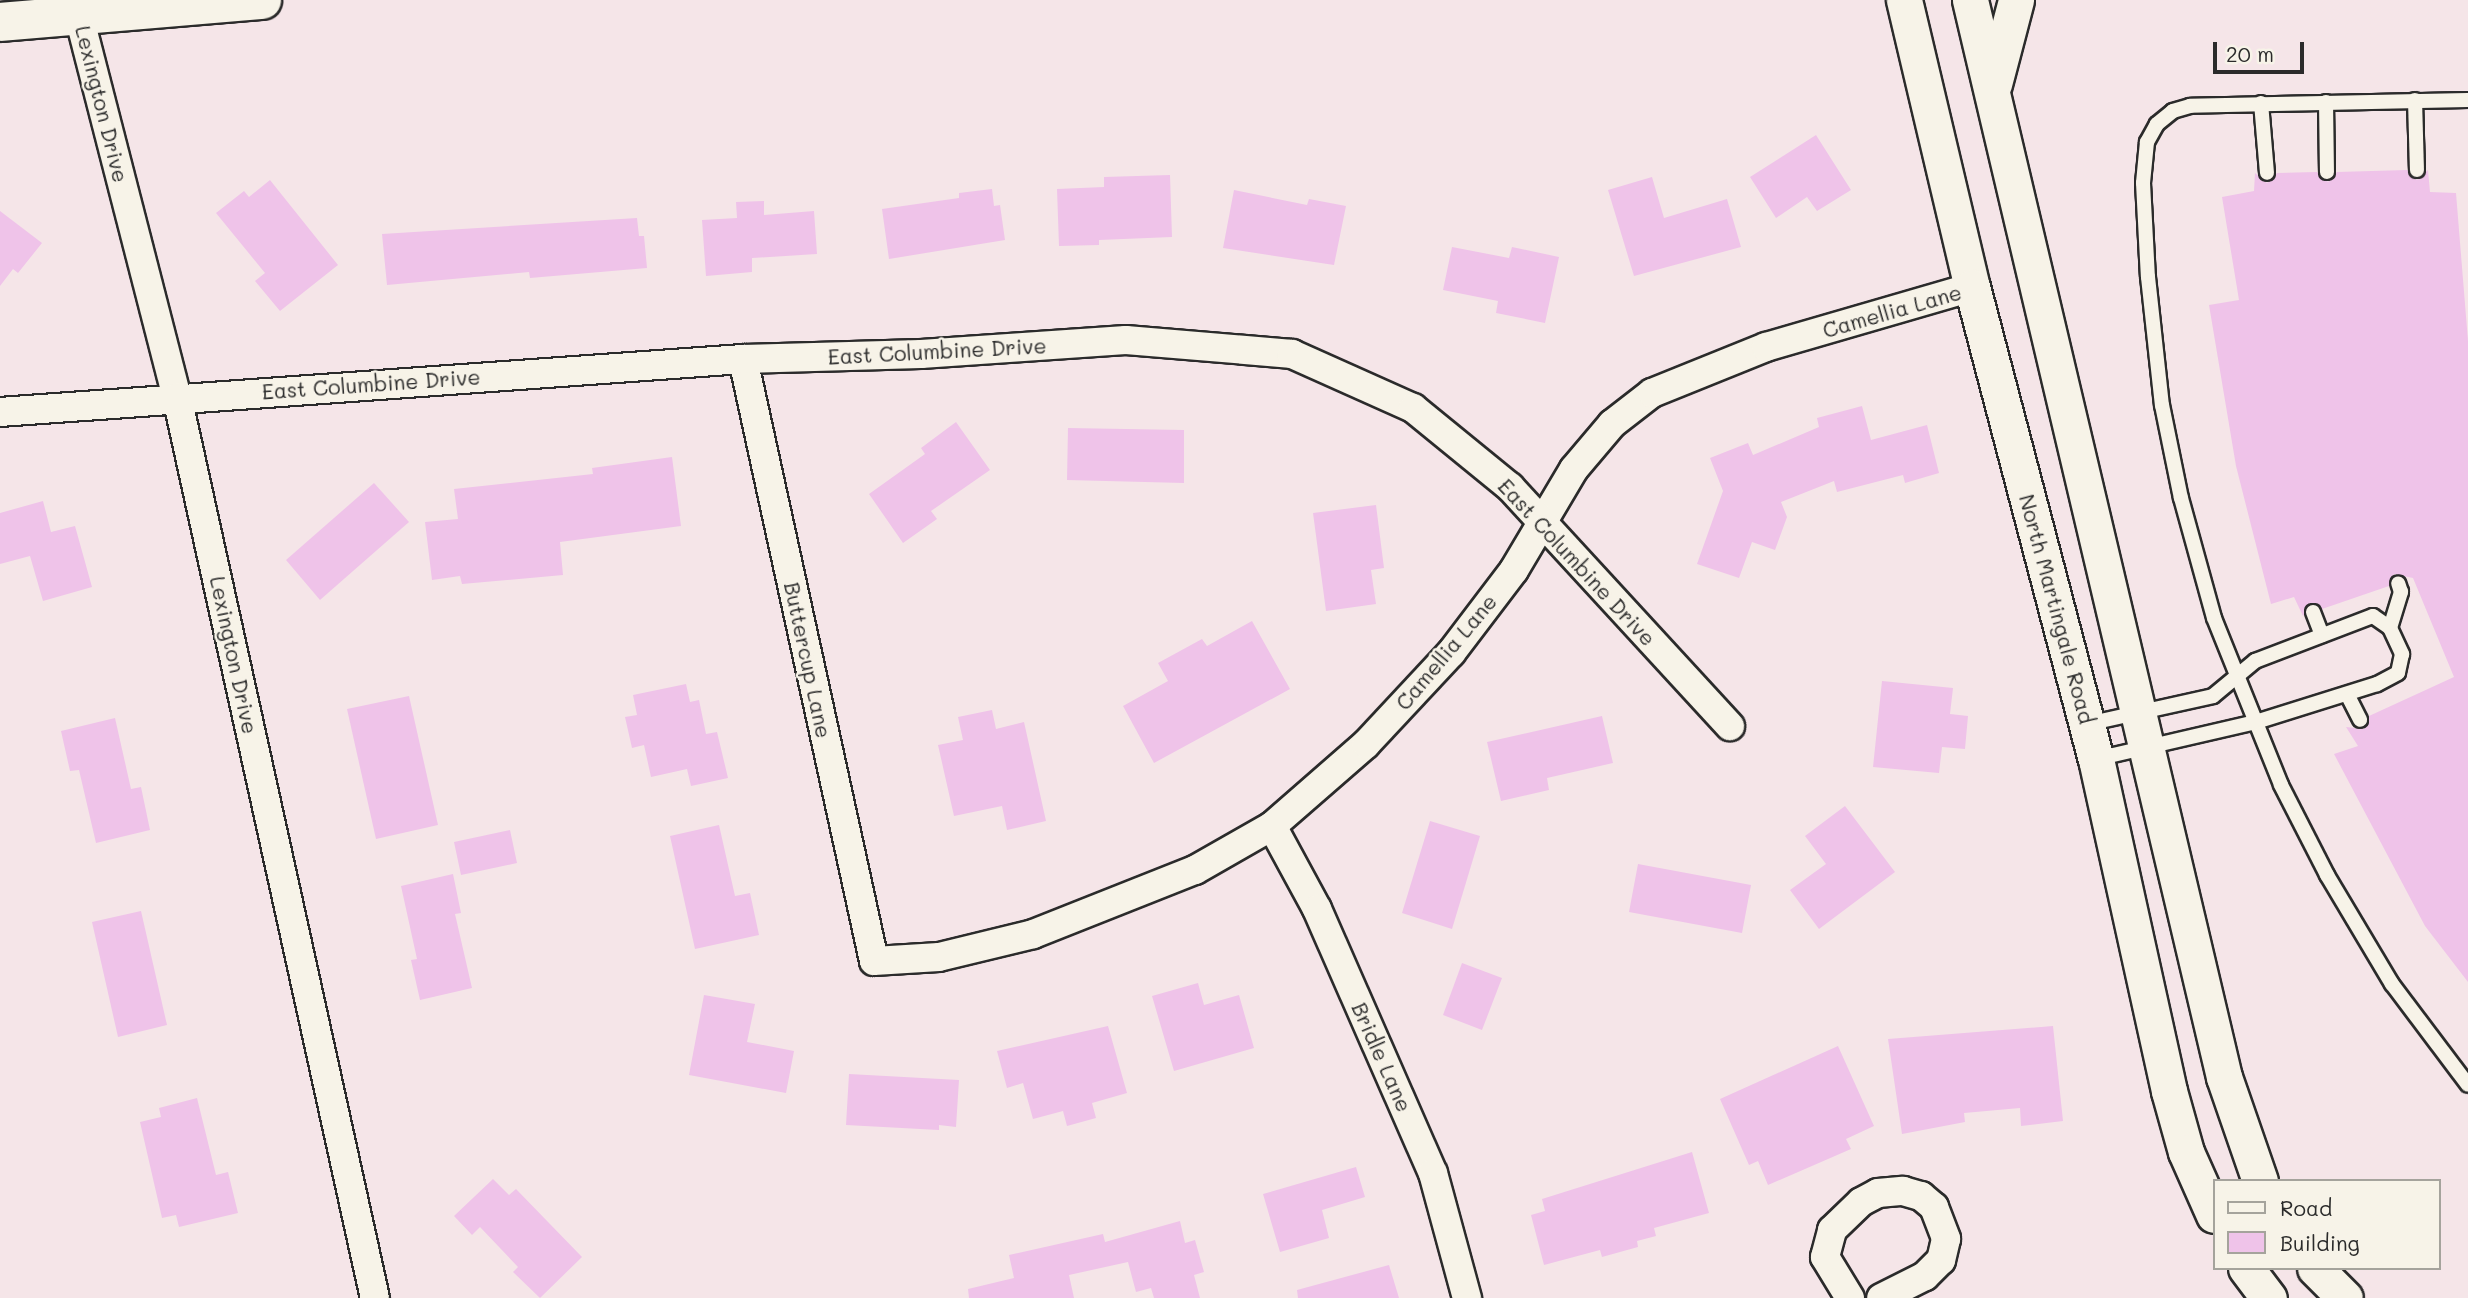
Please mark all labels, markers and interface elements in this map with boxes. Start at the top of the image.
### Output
street label: Lexington Drive [70,23,134,185]
scale bar [2216,28,2307,72]
text: 20 m [2226,40,2274,67]
street label: Camellia Lane [1820,279,1964,343]
street label: East Columbine Drive [827,333,1047,369]
street label: East Columbine Drive [261,364,481,404]
street label: East Columbine Drive [1493,473,1661,651]
street label: North Martingale Road [2014,492,2100,726]
street label: Lexington Drive [205,574,263,736]
street label: Buttercup Lane [779,580,837,740]
street label: Camellia Lane [1390,589,1502,715]
street label: Bridle Lane [1347,998,1417,1116]
legend [2212,1179,2440,1270]
text: Road [2280,1194,2332,1221]
text: Building [2280,1229,2360,1256]

